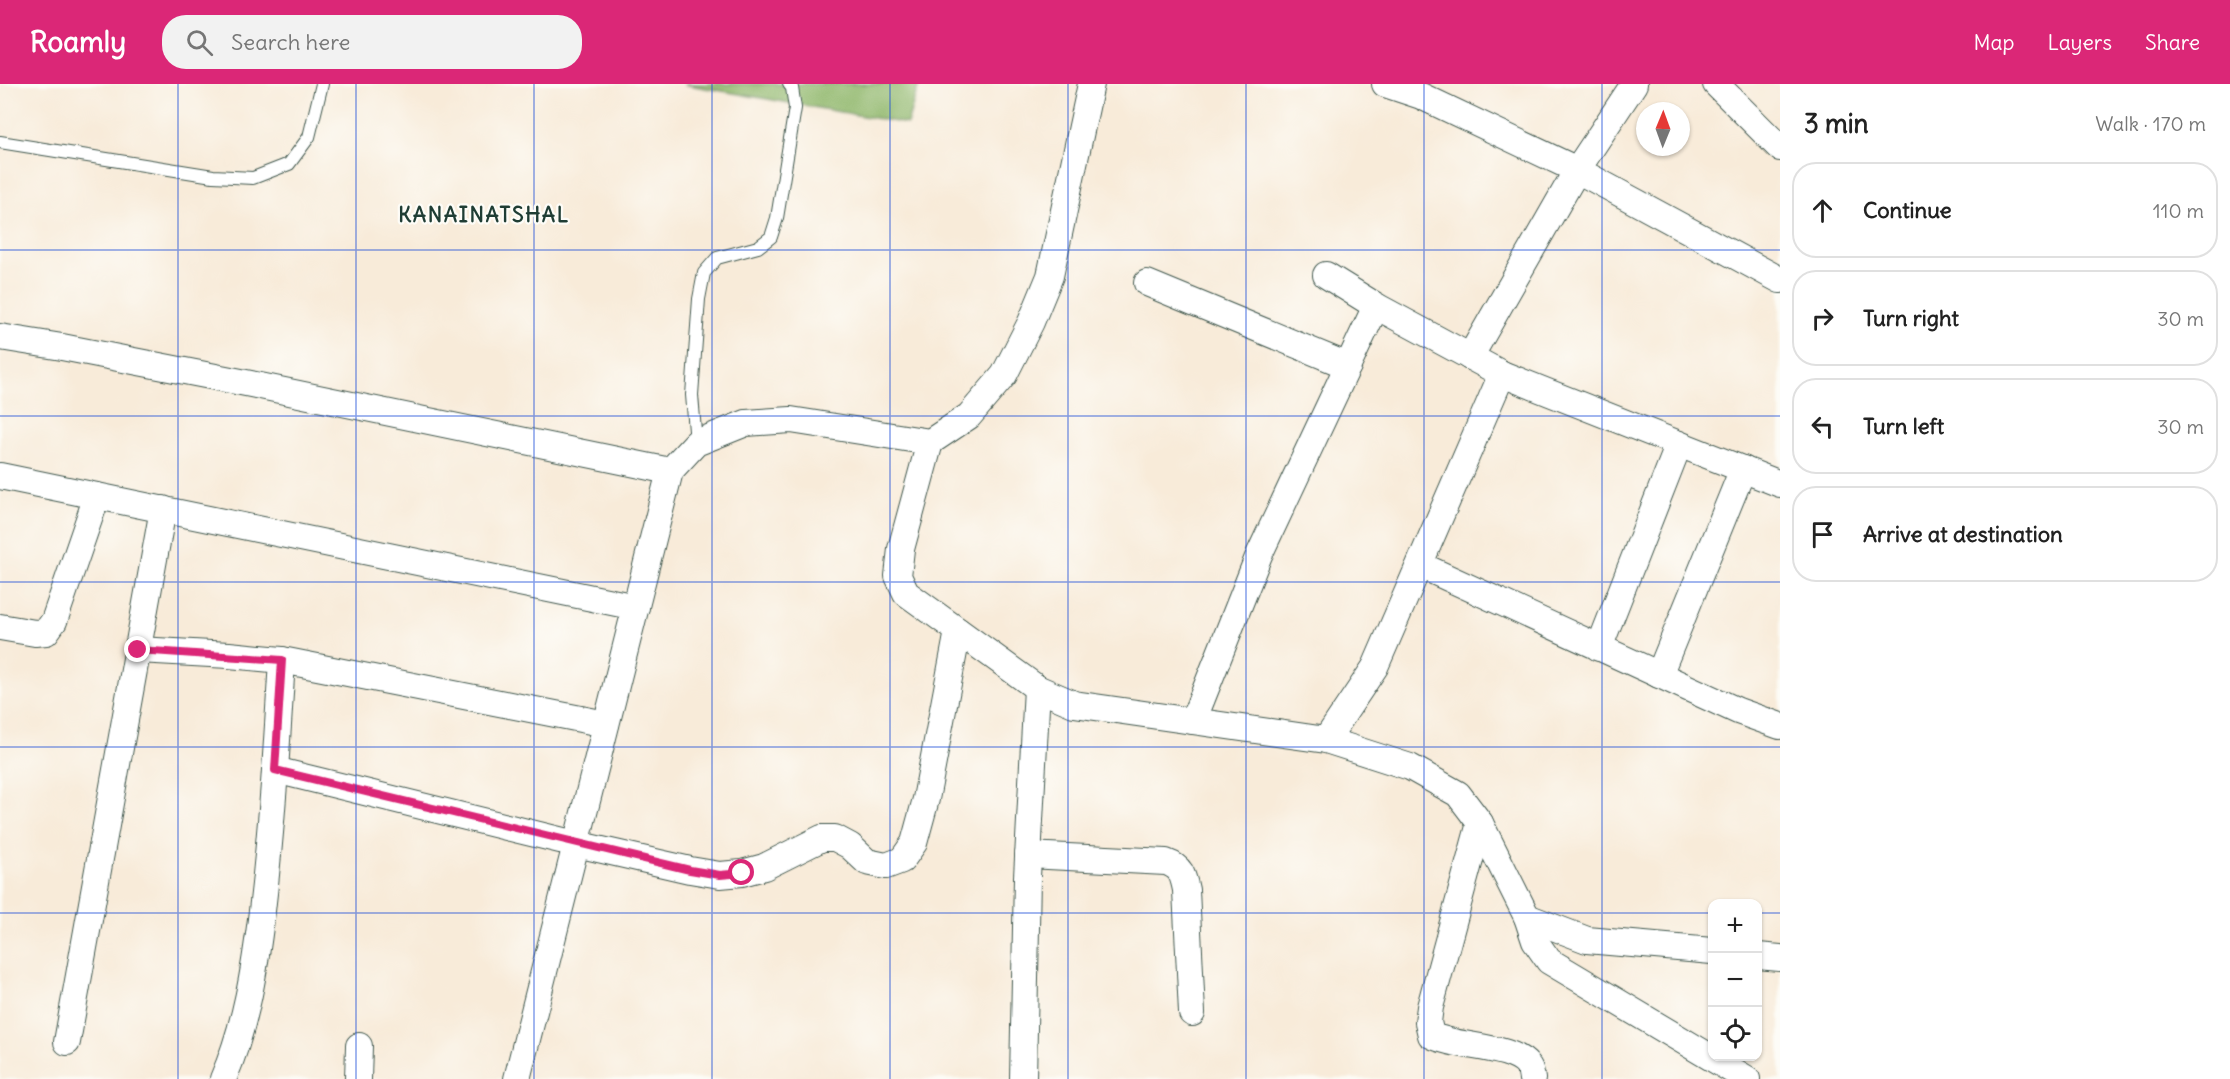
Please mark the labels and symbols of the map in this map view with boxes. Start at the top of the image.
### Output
north arrow [1636,102,1690,156]
district label: KANAINATSHAL [398,201,570,228]
route end [124,636,150,662]
route start [728,859,754,885]

